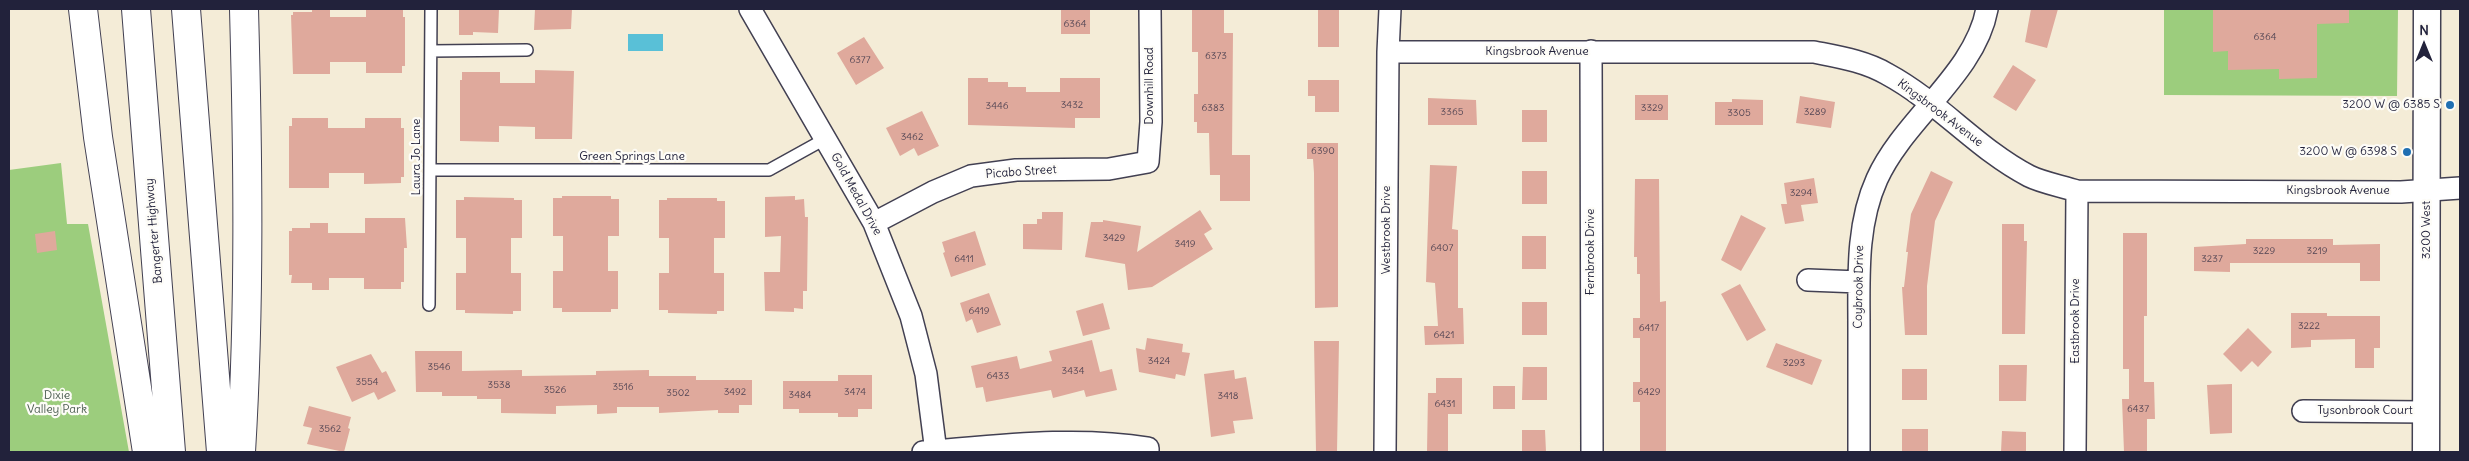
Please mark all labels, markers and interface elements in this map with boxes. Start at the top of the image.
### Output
house number: 6364 [1064,18,1086,30]
north arrow [2399,20,2449,70]
text: N [2419,21,2429,39]
house number: 6364 [2254,31,2276,43]
street label: Kingsbrook Avenue [1485,45,1589,59]
street label: Downhill Road [1143,47,1157,125]
house number: 6373 [1205,50,1227,62]
house number: 6377 [849,54,871,66]
street label: Kingsbrook Avenue [1894,76,1986,150]
place label: 3200 W @ 6385 S [2342,98,2440,112]
house number: 3432 [1061,99,1083,111]
marker: 3200 W @ 6385 S [2444,99,2456,111]
house number: 3446 [985,100,1009,112]
house number: 6383 [1202,102,1224,114]
house number: 3329 [1641,102,1663,114]
house number: 3365 [1441,106,1463,118]
house number: 3289 [1804,106,1826,118]
house number: 3305 [1727,107,1751,119]
street label: Laura Jo Lane [410,118,424,196]
house number: 3462 [901,131,923,143]
house number: 6390 [1311,145,1335,157]
place label: 3200 W @ 6398 S [2299,145,2397,159]
marker: 3200 W @ 6398 S [2401,146,2413,158]
street label: Green Springs Lane [579,150,685,164]
street label: Gold Medal Drive [827,150,885,238]
street label: Picabo Street [985,162,1057,182]
street label: Bangerter Highway [142,178,166,284]
street label: Kingsbrook Avenue [2286,184,2390,198]
street label: Westbrook Drive [1380,186,1394,274]
house number: 3294 [1790,187,1812,199]
street label: 3200 West [2420,201,2434,259]
street label: Fernbrook Drive [1584,209,1598,295]
house number: 3429 [1103,232,1125,244]
house number: 3419 [1174,238,1196,250]
house number: 6407 [1431,242,1453,254]
street label: Coybrook Drive [1851,245,1867,329]
house number: 3229 [2253,245,2275,257]
house number: 3219 [2307,245,2327,257]
house number: 6411 [954,253,974,265]
house number: 3237 [2201,253,2223,265]
street label: Eastbrook Drive [2069,278,2083,364]
house number: 6419 [968,305,990,317]
house number: 3222 [2298,320,2320,332]
house number: 6417 [1639,322,1659,334]
house number: 6421 [1434,329,1454,341]
house number: 3424 [1148,355,1170,367]
house number: 3293 [1783,357,1805,369]
house number: 3546 [428,361,450,373]
house number: 3434 [1062,365,1084,377]
house number: 6433 [987,370,1009,382]
house number: 3554 [356,376,378,388]
house number: 3538 [488,379,510,391]
house number: 3516 [612,381,634,393]
house number: 3526 [544,384,566,396]
house number: 3492 [724,386,746,398]
house number: 3474 [844,386,866,398]
house number: 6429 [1638,386,1660,398]
house number: 3502 [666,387,690,399]
park label: Dixie Valley Park [27,389,87,417]
house number: 3484 [789,389,811,401]
house number: 3418 [1217,390,1239,402]
house number: 6431 [1434,398,1456,410]
house number: 6437 [2127,403,2149,415]
street label: Tysonbrook Court [2317,404,2413,418]
house number: 3562 [319,423,341,435]

